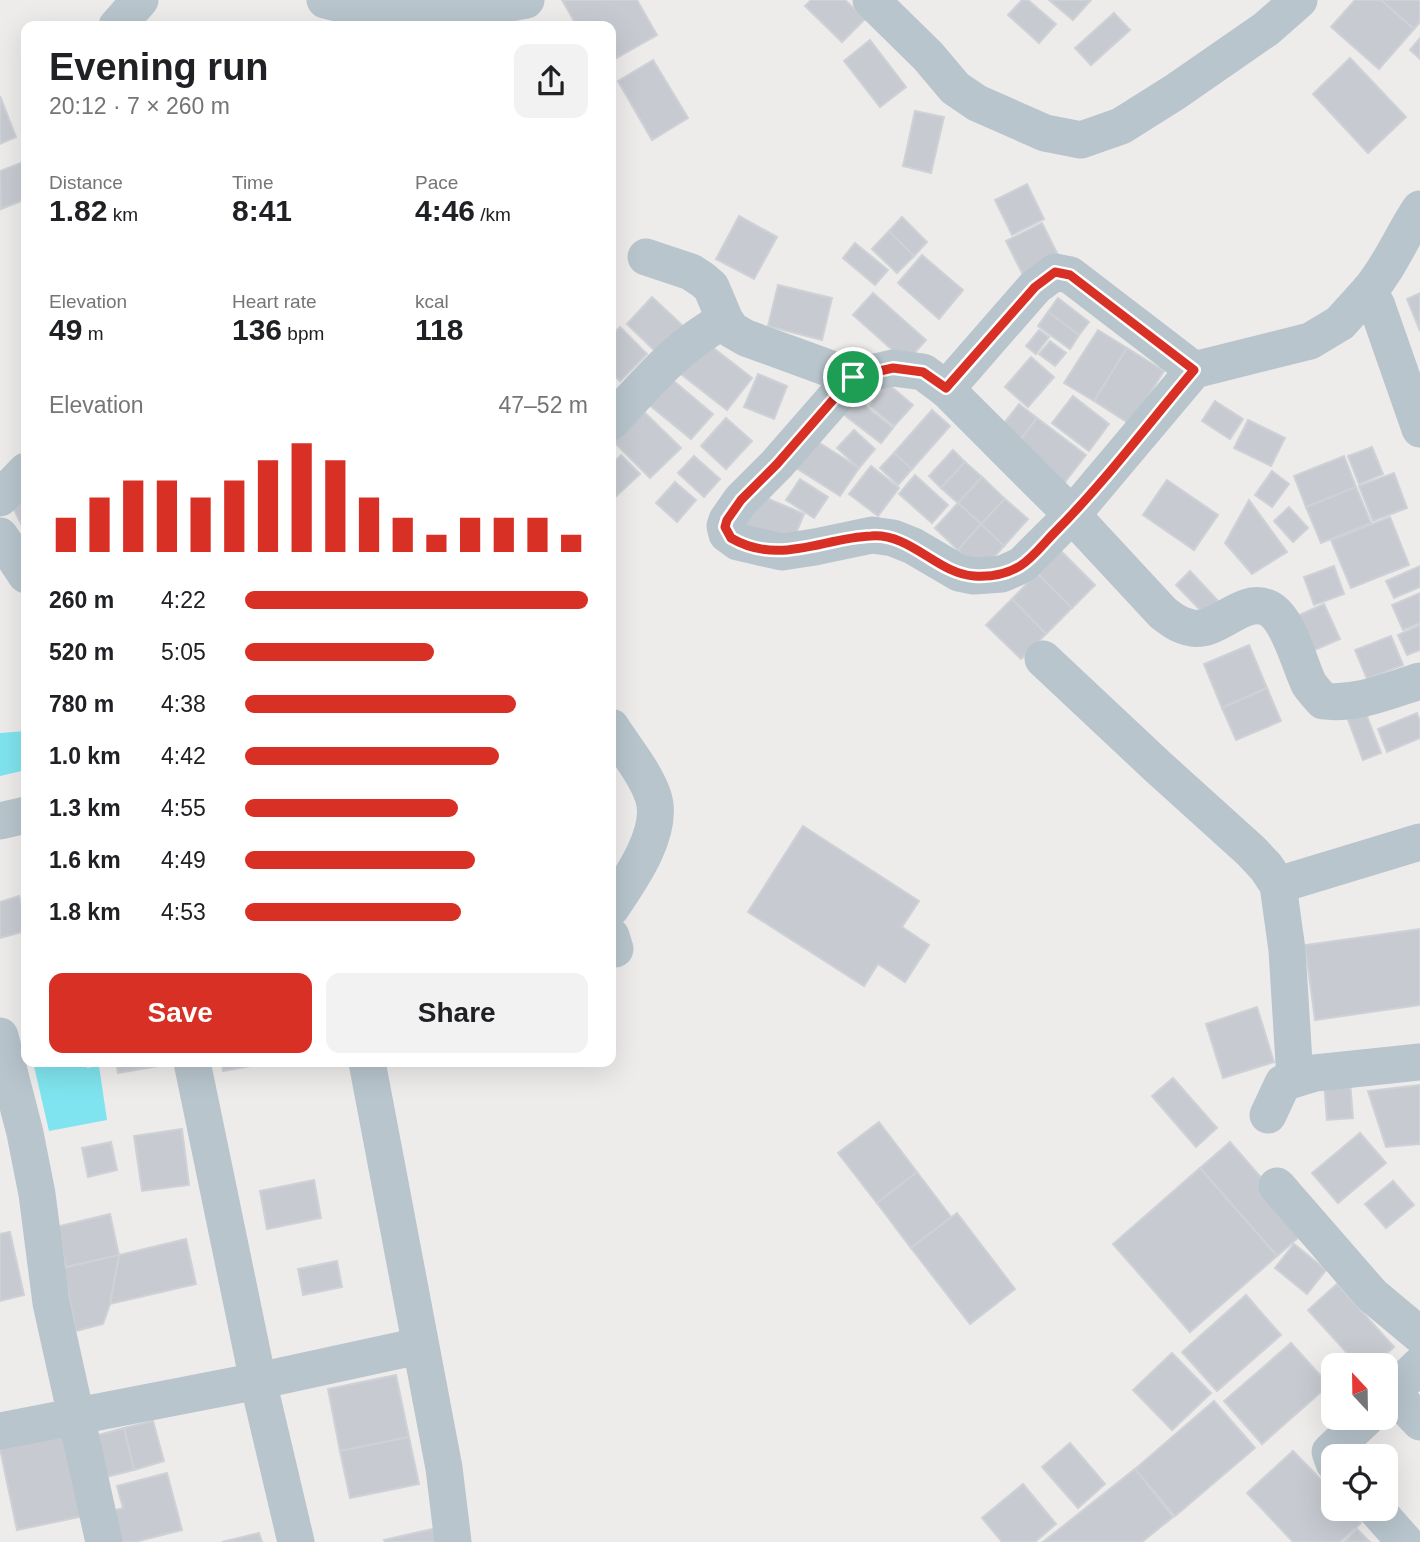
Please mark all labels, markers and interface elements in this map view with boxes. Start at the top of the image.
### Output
button: share [514,44,588,118]
text: Evening run [49,46,269,88]
text: 20:12 · 7 × 260 m [49,93,230,119]
text: Distance [49,172,123,193]
text: Time [232,172,274,193]
text: Pace [415,172,458,193]
text: 1.82 [49,194,107,227]
text: 8:41 [232,194,292,227]
text: 4:46 [415,194,475,227]
text: km [107,204,138,225]
text: /km [475,204,511,225]
text: Elevation [49,291,127,312]
text: Heart rate [232,291,316,312]
text: kcal [415,291,449,312]
text: 49 [49,313,82,346]
text: 136 [232,313,282,346]
text: 118 [415,313,463,346]
text: m [82,323,103,344]
text: bpm [282,323,324,344]
pin [823,347,883,407]
icon: arrive [834,358,872,396]
text: Elevation [49,392,144,418]
text: 47–52 m [498,392,588,418]
text: 260 m [49,587,114,613]
text: 4:22 [161,587,206,613]
text: 520 m [49,639,114,665]
text: 5:05 [161,639,206,665]
text: 780 m [49,691,114,717]
text: 4:38 [161,691,206,717]
text: 1.0 km [49,743,121,769]
text: 4:42 [161,743,206,769]
text: 1.3 km [49,795,121,821]
text: 4:55 [161,795,206,821]
text: 1.6 km [49,847,121,873]
text: 4:49 [161,847,206,873]
text: 1.8 km [49,899,121,925]
text: 4:53 [161,899,206,925]
button: Save [49,973,312,1053]
button: Share [326,973,588,1053]
north arrow [1321,1353,1398,1430]
map controls [1321,1353,1398,1521]
button: locate [1321,1444,1398,1521]

